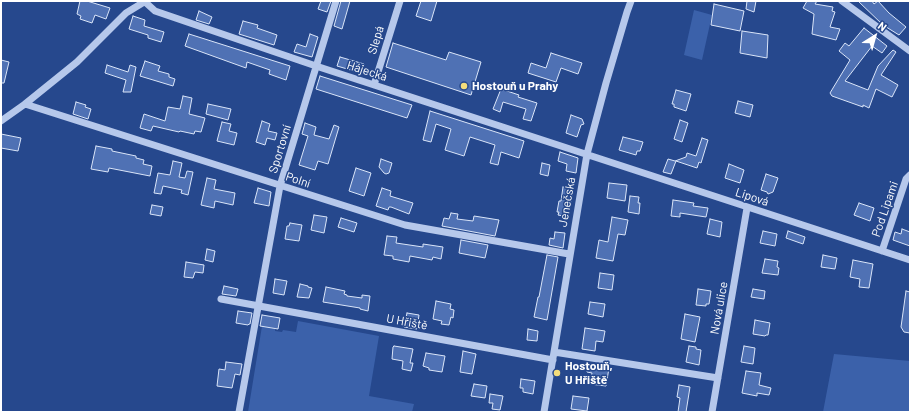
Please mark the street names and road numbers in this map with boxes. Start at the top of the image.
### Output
street label: Slepá [365,24,387,56]
street label: Hájecká [345,58,389,84]
street label: Sportovní [266,123,294,175]
street label: Polní [284,169,312,191]
street label: Jenečská [556,176,578,228]
street label: Pod Lipami [869,179,901,239]
street label: Lipová [733,185,771,209]
street label: Nová ulice [707,280,731,336]
street label: U Hřiště [385,311,429,333]

